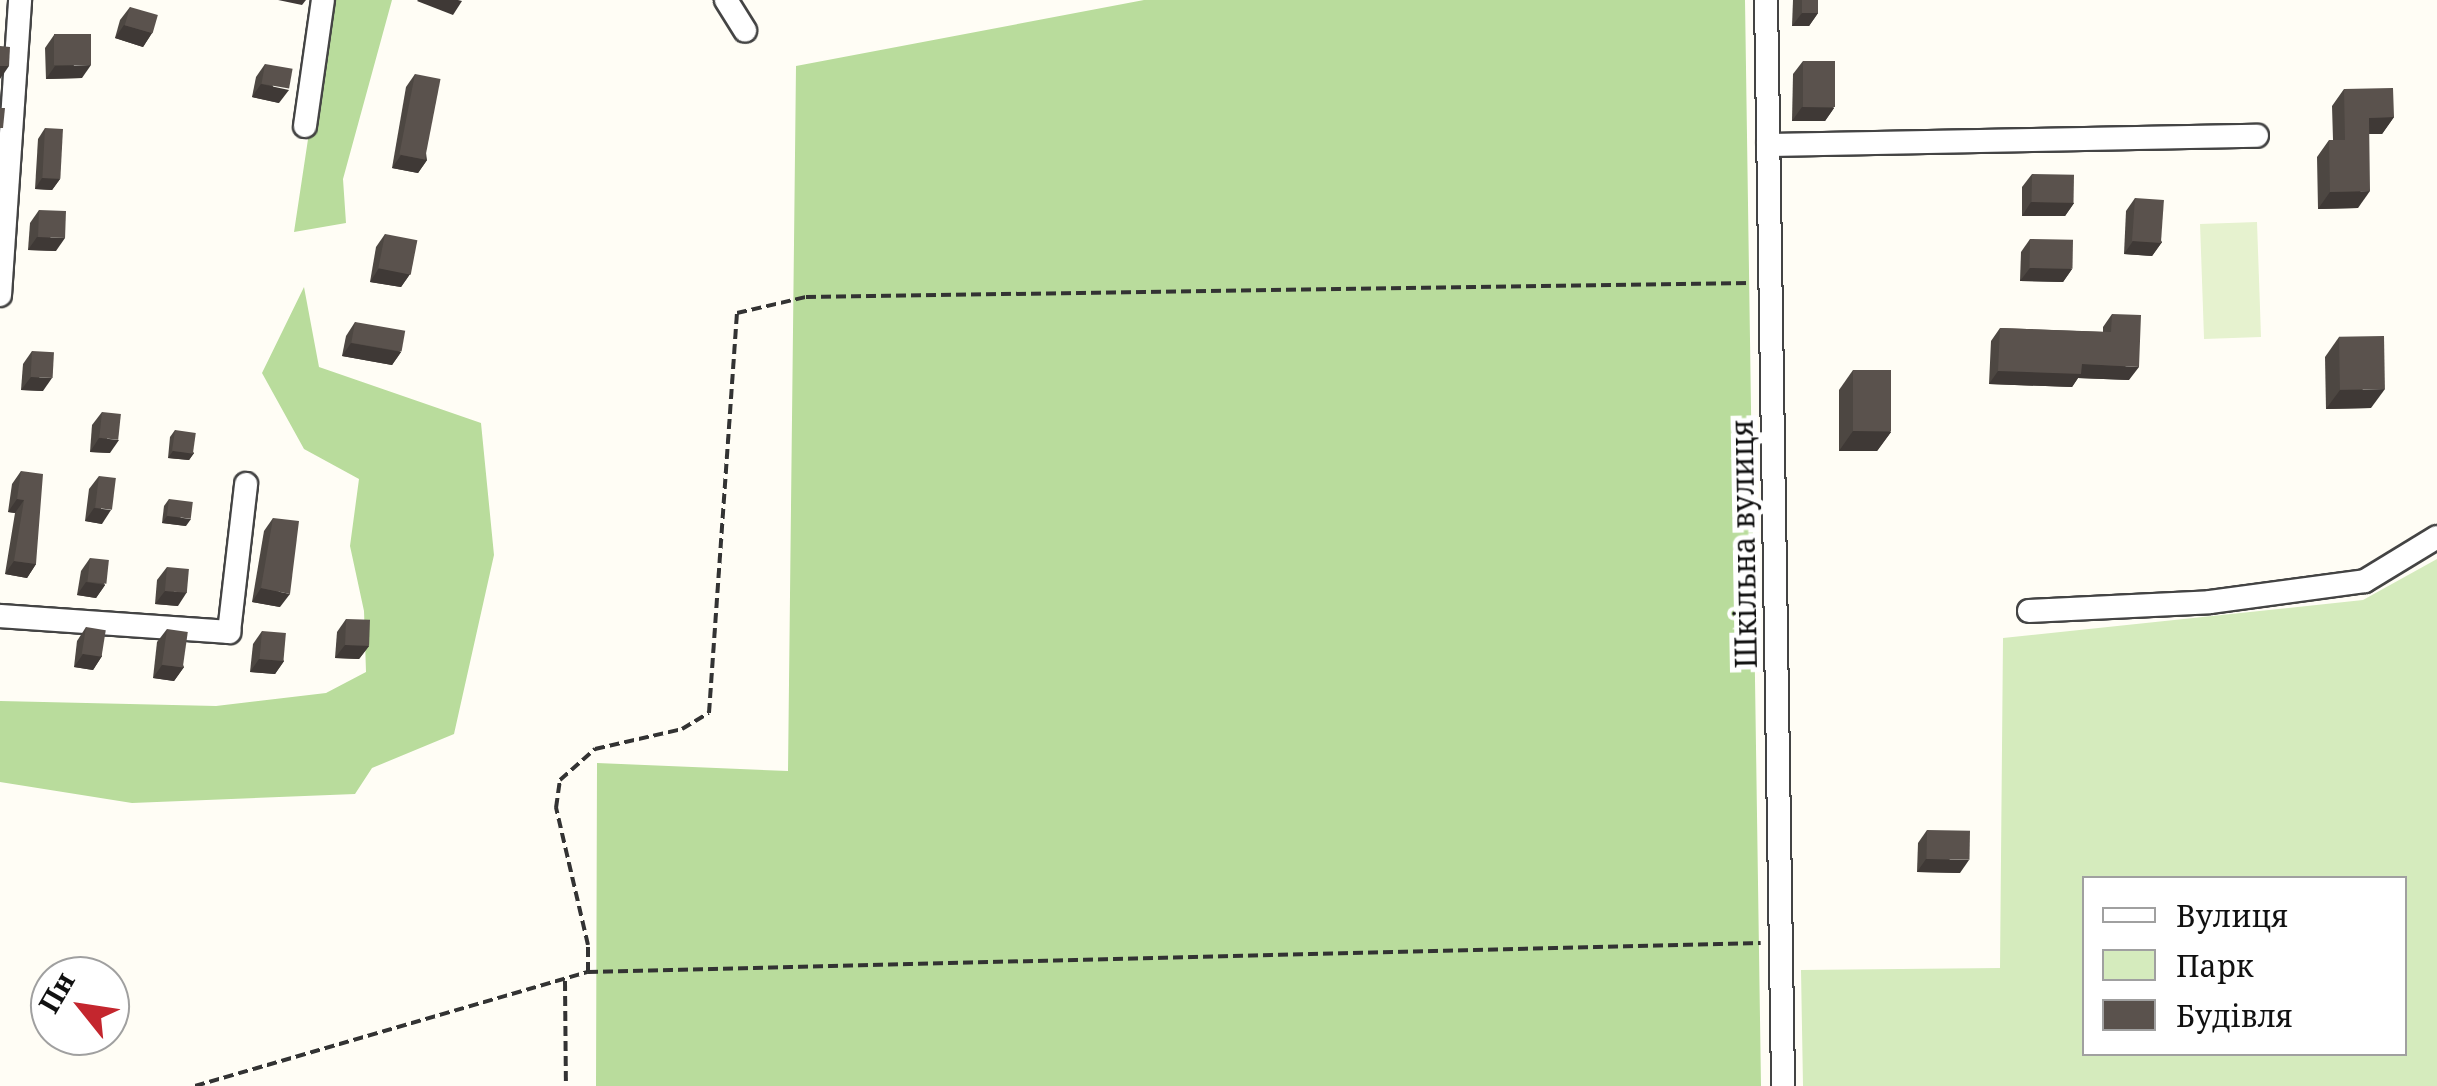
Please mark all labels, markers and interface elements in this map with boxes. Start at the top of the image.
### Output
street label: Шкільна вулиця [1724,419,1764,669]
legend [2082,876,2407,1056]
text: Вулиця [2176,895,2288,936]
text: Парк [2176,945,2254,986]
north arrow [30,956,130,1056]
text: Пн [29,965,83,1019]
text: Будівля [2176,995,2293,1036]

